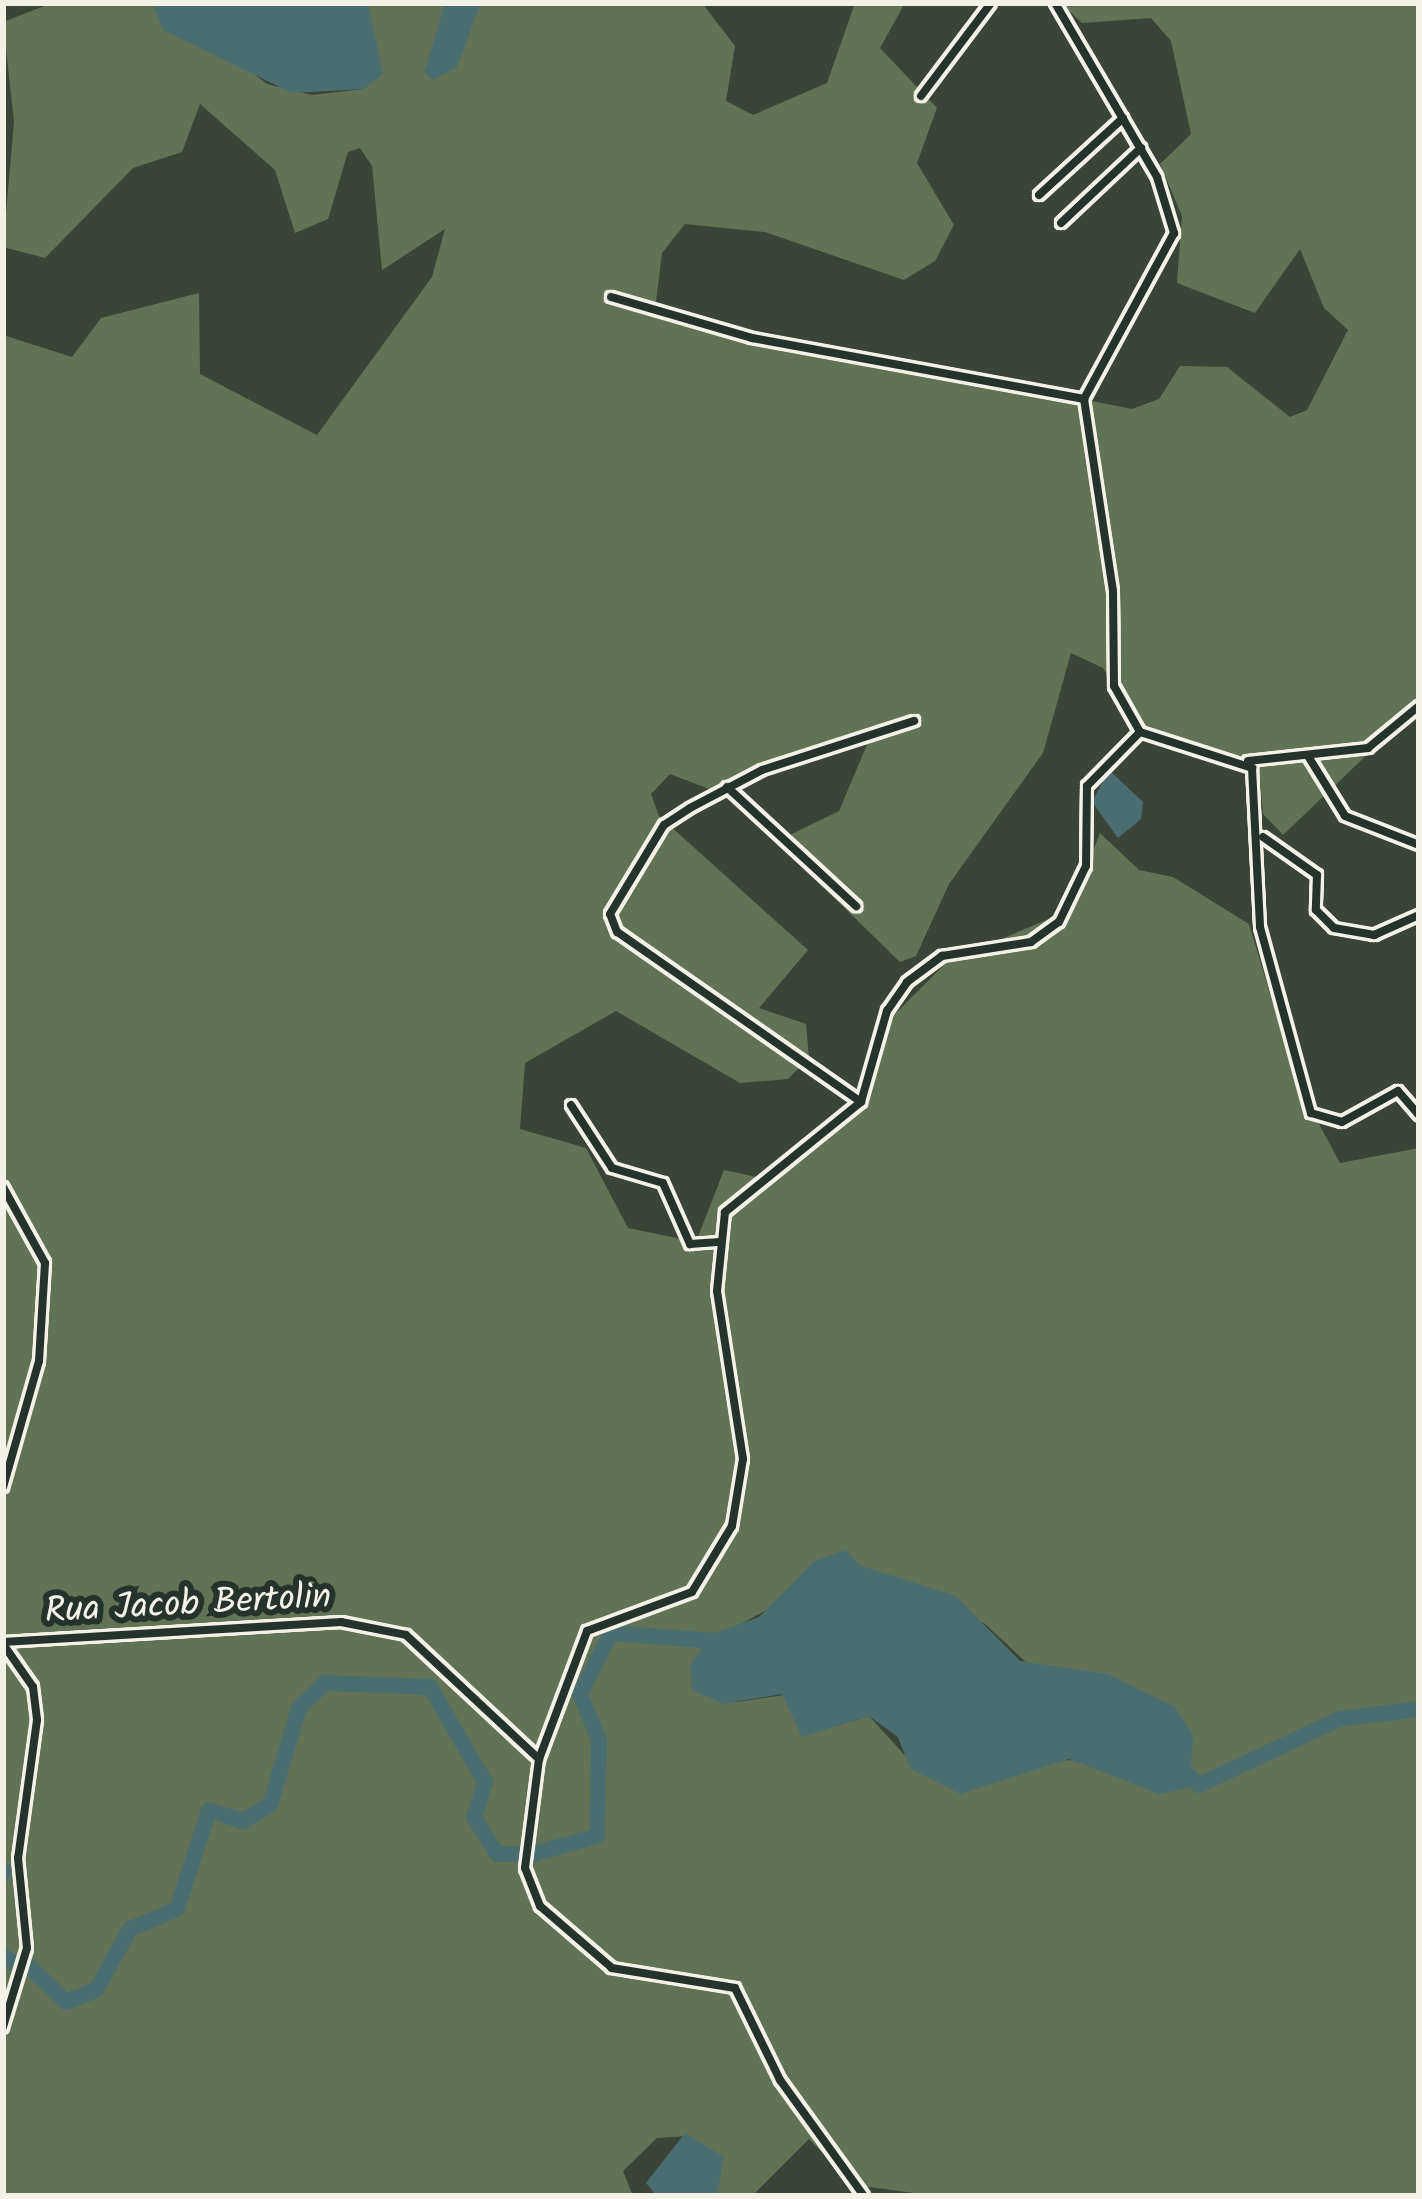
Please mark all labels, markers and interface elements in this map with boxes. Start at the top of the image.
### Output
street label: Rua Jacob Bertolin [44,1576,332,1634]

